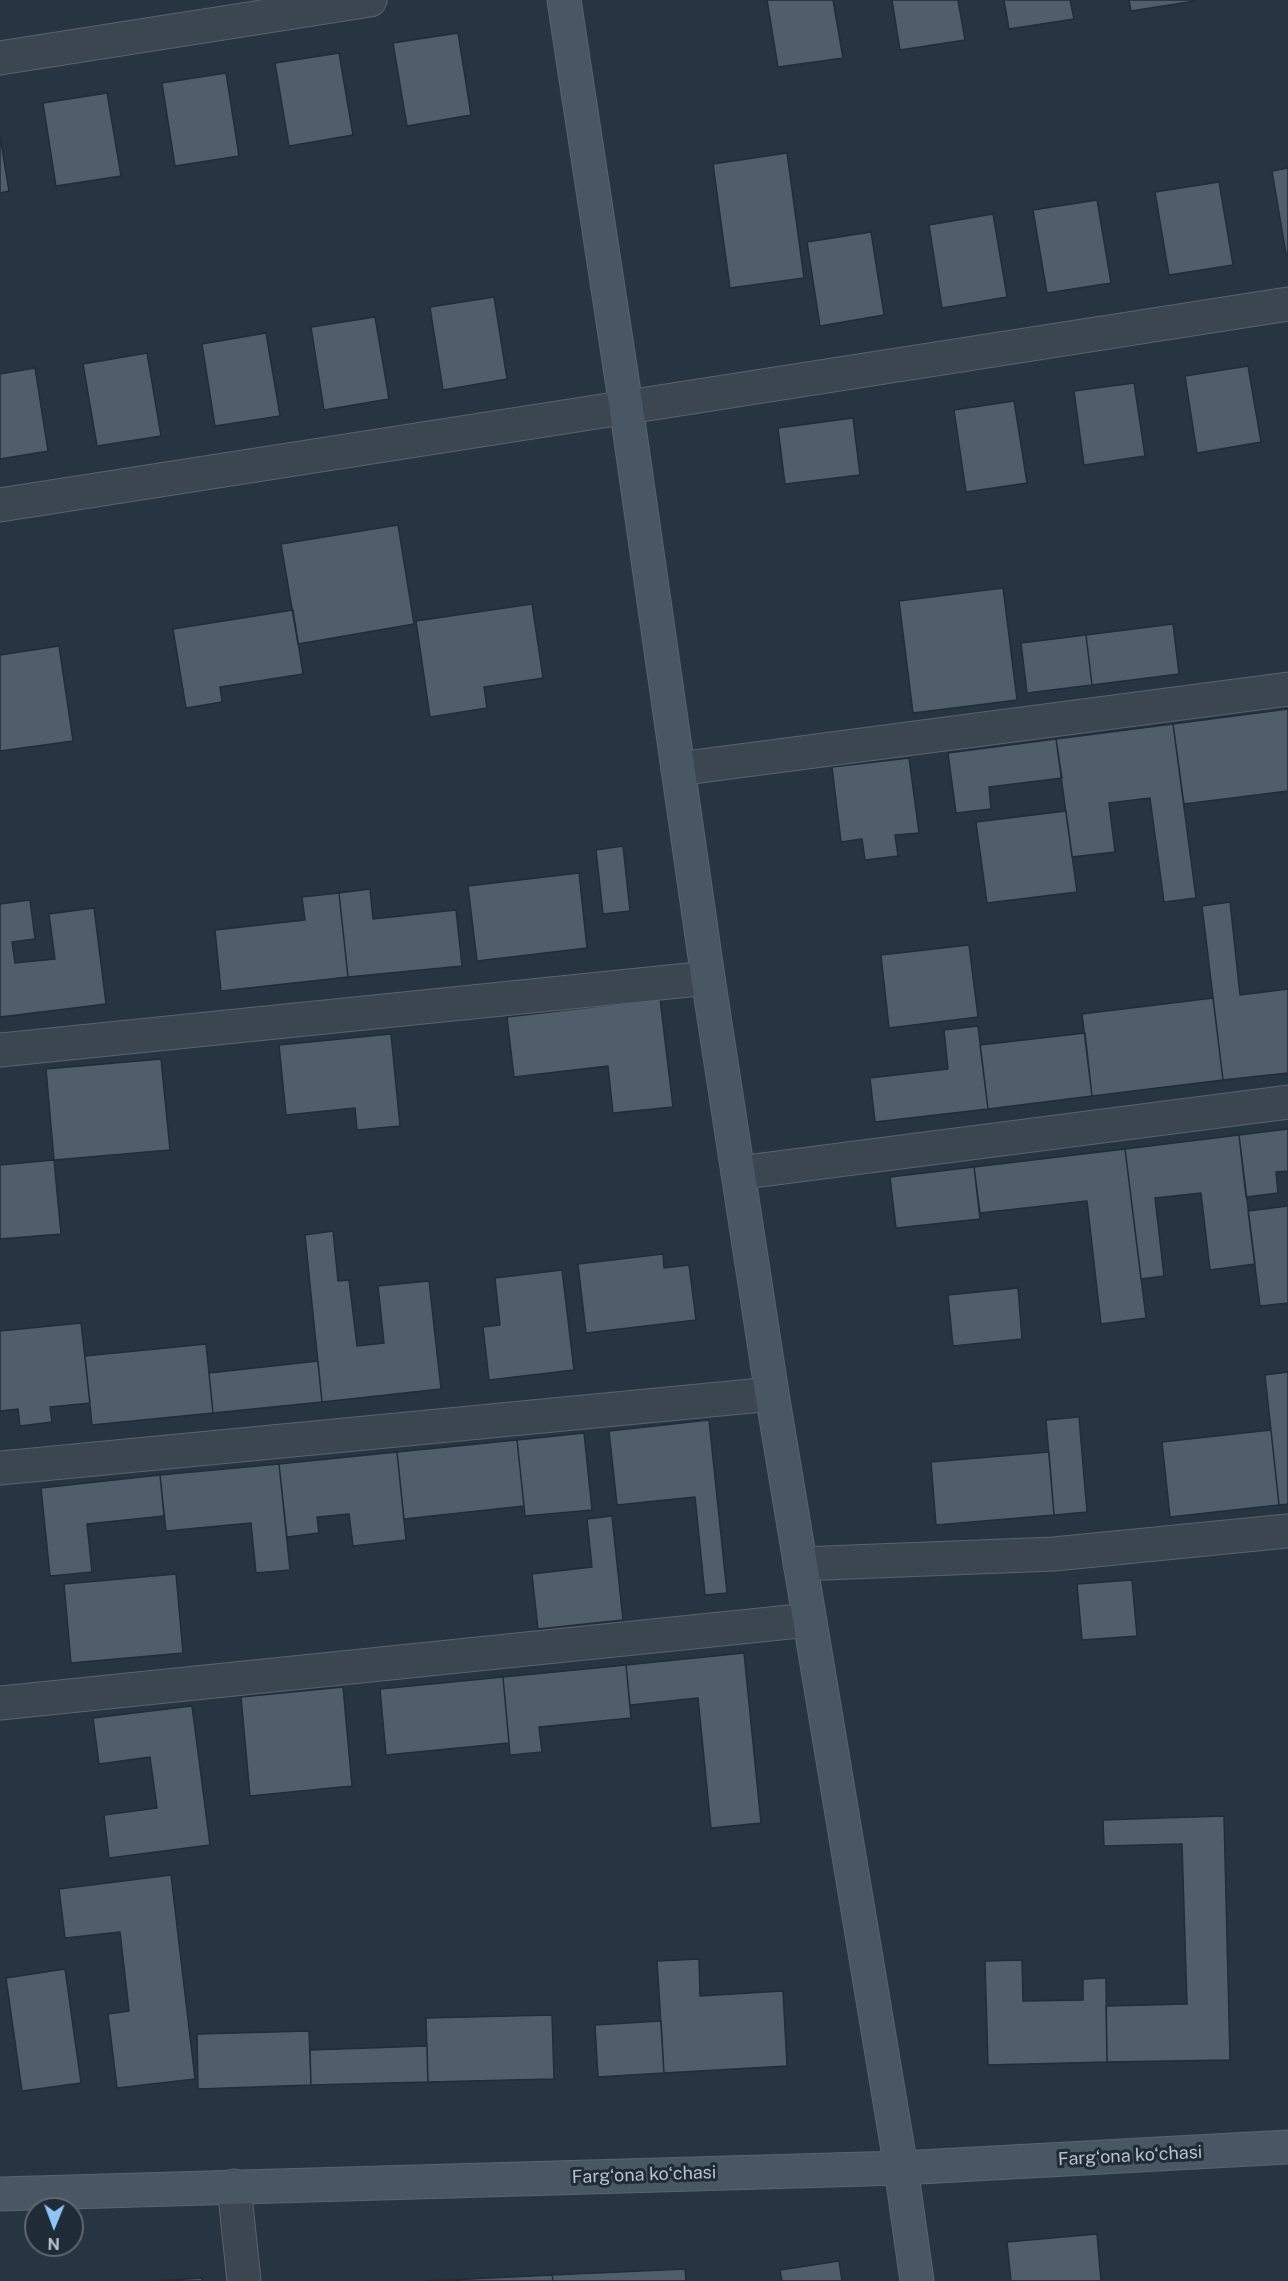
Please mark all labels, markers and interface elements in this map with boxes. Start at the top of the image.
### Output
street label: Fargʻona koʻchasi [1057,2141,1203,2171]
street label: Fargʻona koʻchasi [571,2162,717,2188]
north arrow [24,2197,84,2257]
text: N [47,2234,60,2253]

